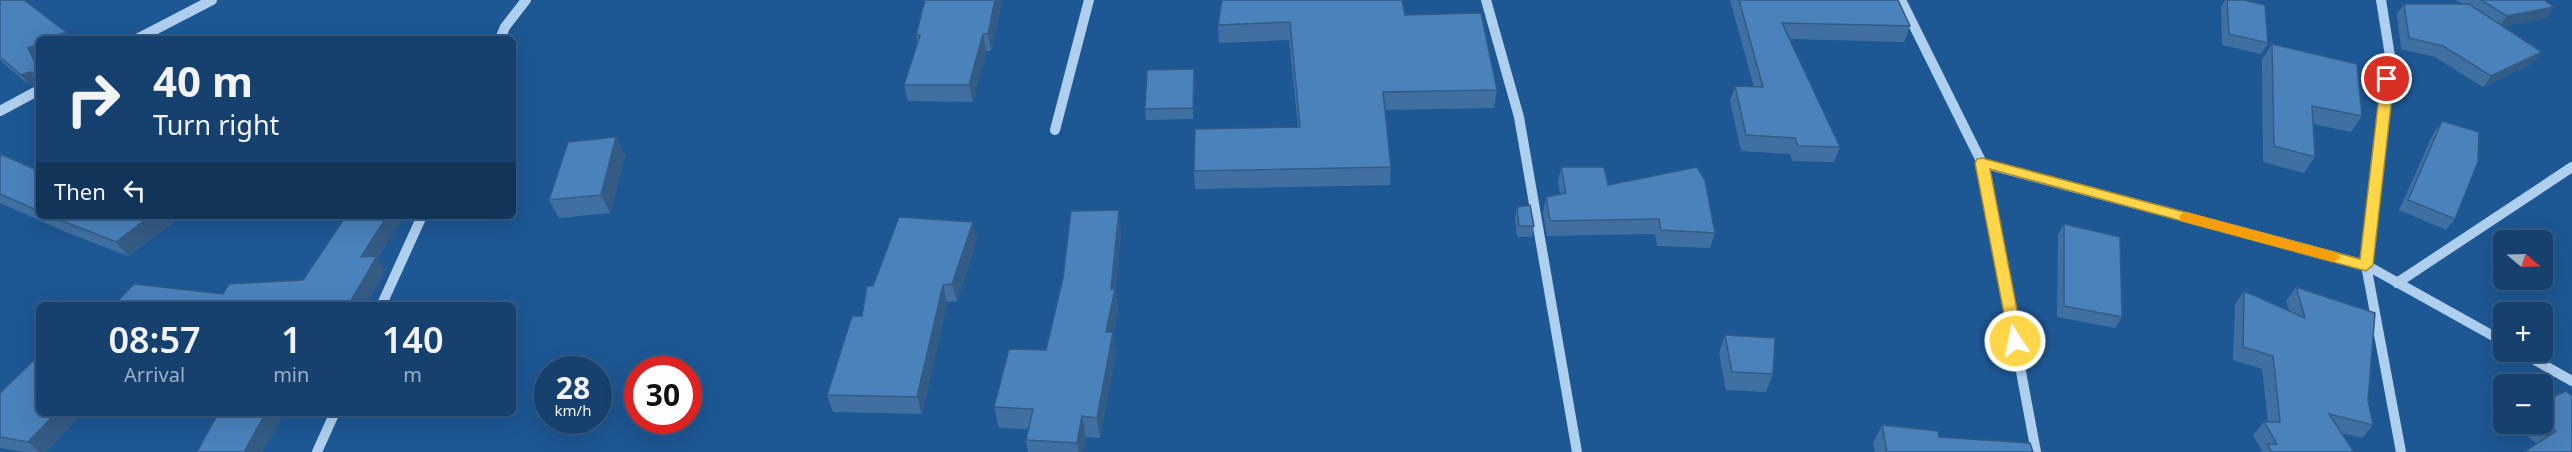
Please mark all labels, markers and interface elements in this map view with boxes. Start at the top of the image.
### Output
text: 40 m [153,52,253,109]
pin [2361,53,2412,104]
icon: right [54,60,132,138]
icon: arrive [2370,62,2403,95]
text: Turn right [153,106,279,143]
icon: left [118,174,151,207]
text: Then [54,176,106,206]
north arrow [2493,230,2553,290]
map controls [2493,230,2553,434]
button: + [2493,302,2553,362]
position arrow [1983,309,2047,373]
text: 08:57 [108,315,201,364]
text: 1 [281,315,302,364]
text: 140 [382,315,444,364]
speed limit sign: 30 [624,356,702,434]
text: Arrival [124,361,185,388]
text: min [273,361,309,388]
text: m [403,361,422,388]
text: 28 [556,367,590,408]
button: − [2493,374,2553,434]
text: km/h [555,400,591,420]

